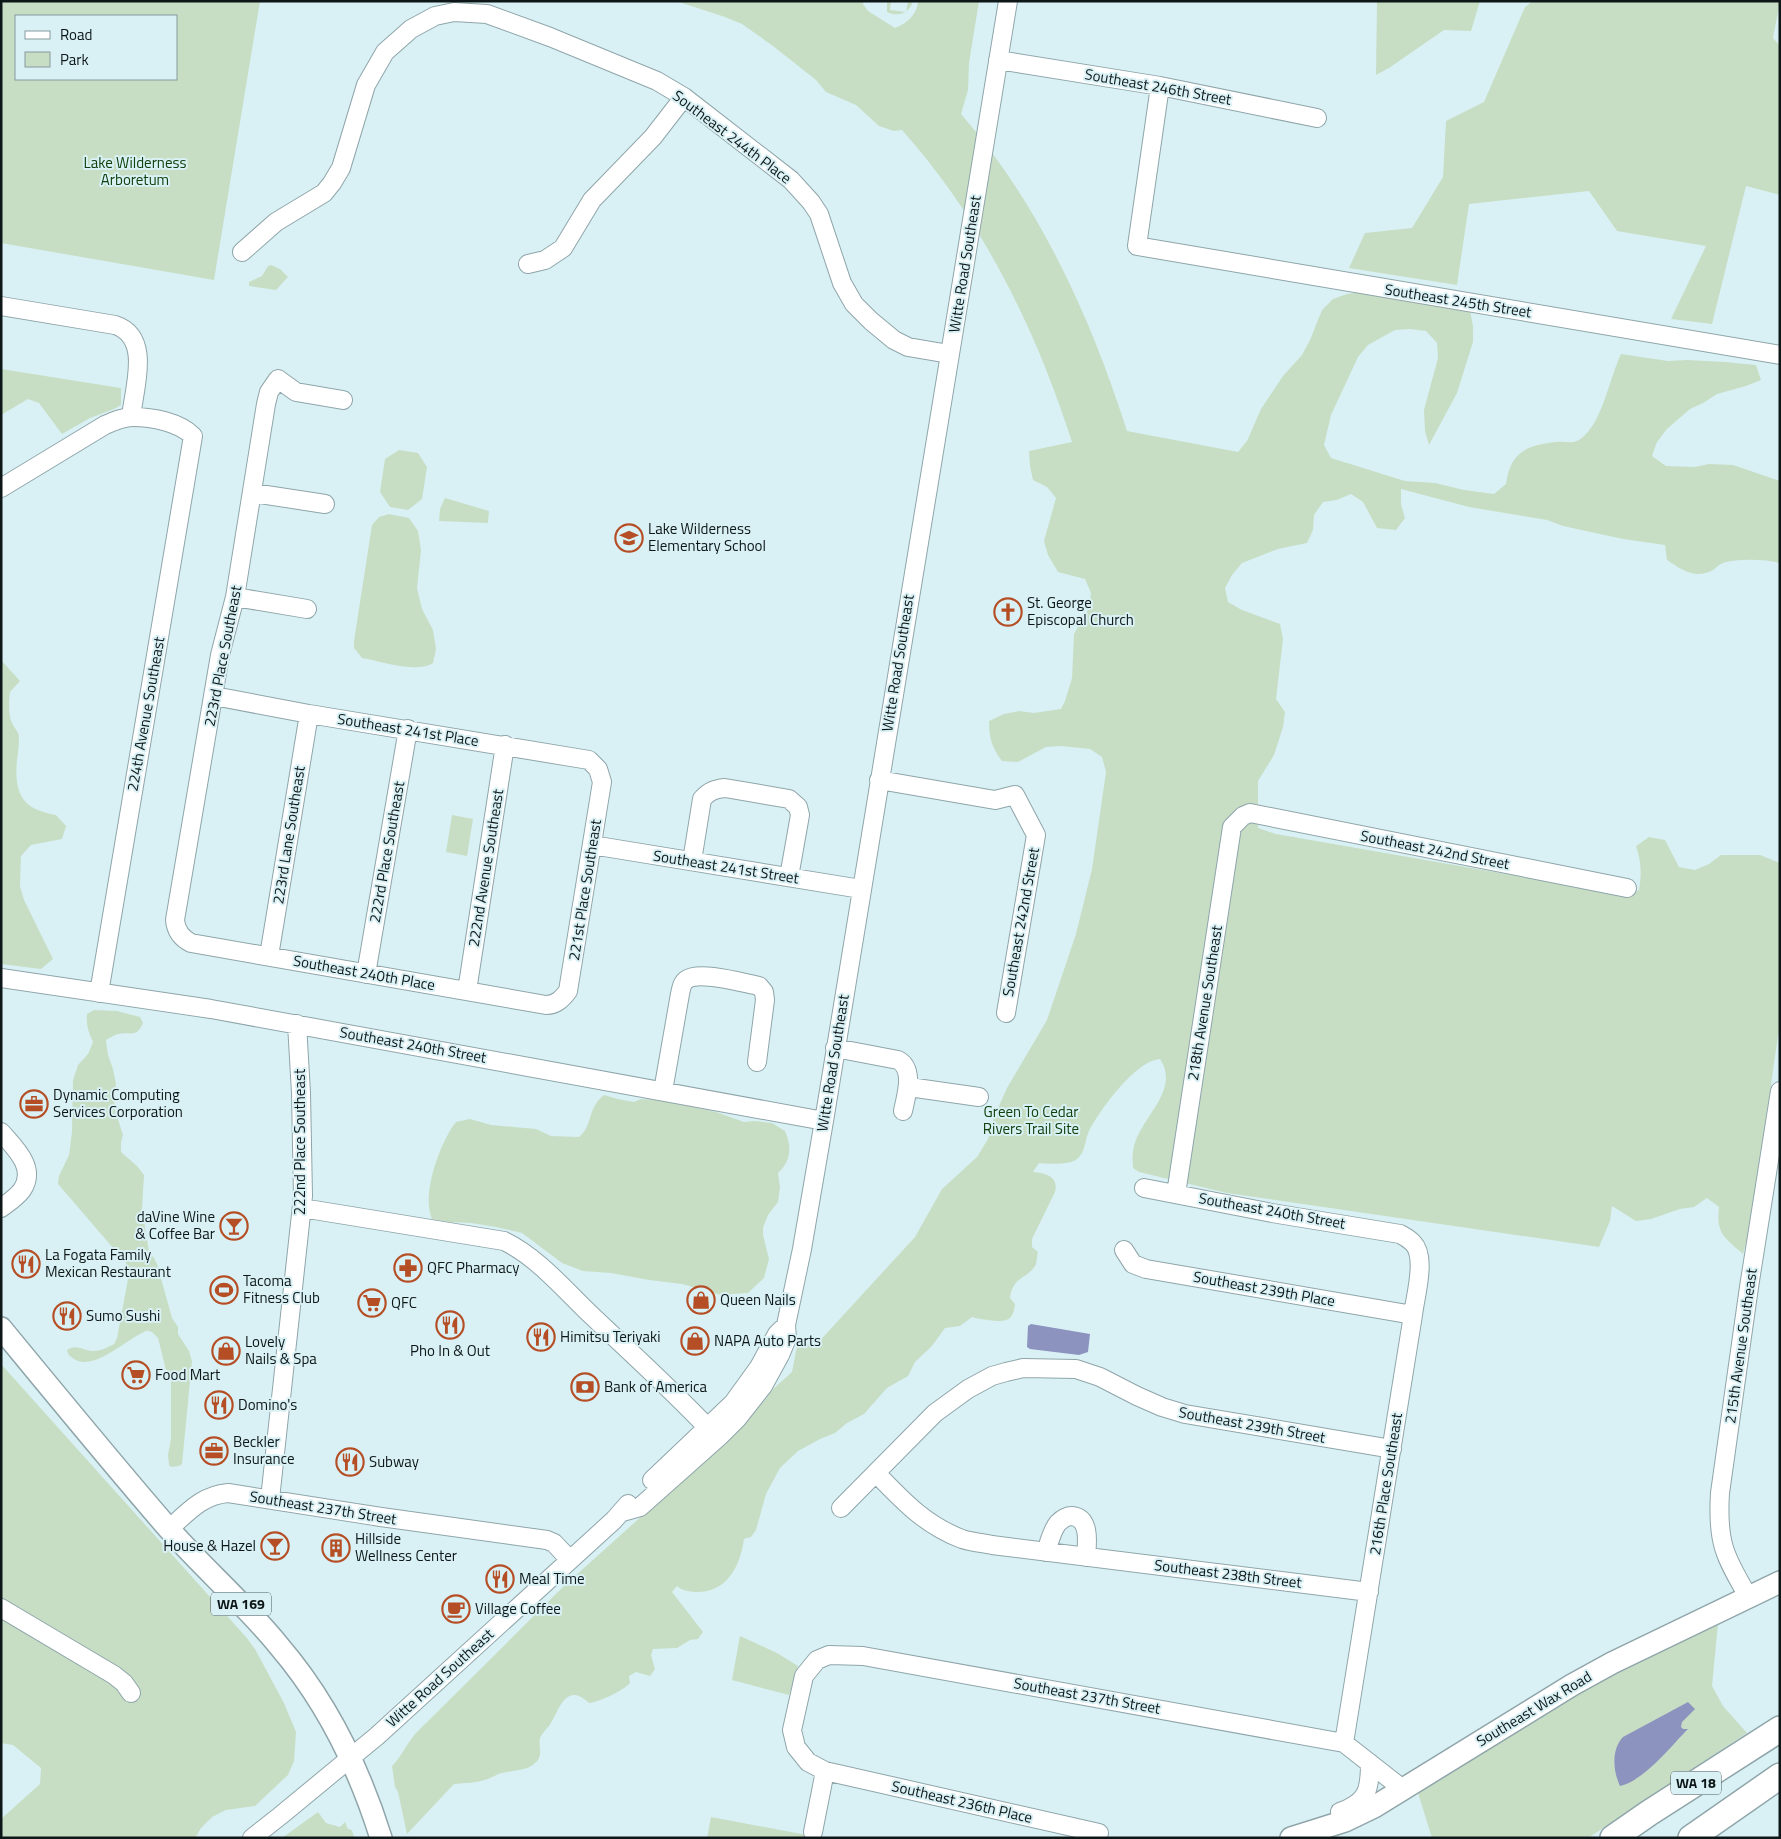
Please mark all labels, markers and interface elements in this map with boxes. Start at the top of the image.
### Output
legend [15,15,178,80]
text: Road [60,23,92,46]
text: Park [60,48,89,71]
street label: Southeast 246th Street [1083,62,1234,111]
street label: Southeast 244th Place [668,84,797,189]
park label: Lake Wilderness Arboretum [84,151,186,191]
street label: Witte Road Southeast [942,193,987,334]
street label: Southeast 245th Street [1383,278,1534,324]
place label: Lake Wilderness Elementary School [648,517,766,557]
school or university icon: Lake Wilderness Elementary School [614,523,644,553]
street label: 223rd Place Southeast [198,583,248,728]
place label: St. George Episcopal Church [1027,591,1134,631]
street label: Witte Road Southeast [875,592,920,733]
church icon: St. George Episcopal Church [993,597,1023,627]
street label: 224th Avenue Southeast [121,634,171,793]
street label: Southeast 241st Place [336,707,480,752]
street label: 223rd Lane Southeast [266,763,311,906]
street label: 222rd Place Southeast [363,779,410,924]
street label: 222nd Avenue Southeast [462,787,509,948]
street label: 221st Place Southeast [562,817,607,962]
street label: Southeast 242nd Street [1359,824,1512,875]
street label: Southeast 241st Street [651,844,801,890]
street label: Southeast 242nd Street [996,845,1045,998]
street label: 218th Avenue Southeast [1181,923,1228,1082]
street label: Southeast 240th Place [291,949,437,996]
street label: Witte Road Southeast [810,992,855,1133]
street label: Southeast 240th Street [338,1020,489,1069]
street label: 222nd Place Southeast [288,1068,311,1215]
place label: Dynamic Computing Services Corporation [53,1083,183,1123]
office icon: Dynamic Computing Services Corporation [19,1089,49,1119]
park label: Green To Cedar Rivers Trail Site [983,1100,1079,1140]
street label: Southeast 240th Street [1197,1186,1348,1235]
place label: daVine Wine & Coffee Bar [135,1205,215,1245]
bar icon: daVine Wine & Coffee Bar [219,1211,249,1241]
place label: La Fogata Family Mexican Restaurant [45,1243,172,1283]
restaurant icon: La Fogata Family Mexican Restaurant [11,1249,41,1279]
pharmacy icon: QFC Pharmacy [393,1253,423,1283]
place label: QFC Pharmacy [427,1256,520,1279]
street label: Southeast 239th Place [1191,1265,1337,1312]
street label: 215th Avenue Southeast [1718,1266,1763,1425]
place label: Tacoma Fitness Club [243,1269,320,1309]
sports icon: Tacoma Fitness Club [209,1275,239,1305]
shop icon: Queen Nails [686,1285,716,1315]
supermarket icon: QFC [357,1288,387,1318]
place label: Queen Nails [720,1288,796,1311]
place label: QFC [391,1291,417,1314]
restaurant icon: Sumo Sushi [52,1301,82,1331]
place label: Sumo Sushi [86,1304,160,1327]
restaurant icon: Pho In & Out [435,1310,465,1340]
restaurant icon: Himitsu Teriyaki [526,1322,556,1352]
place label: Himitsu Teriyaki [560,1325,660,1348]
shop icon: NAPA Auto Parts [680,1326,710,1356]
place label: NAPA Auto Parts [714,1329,821,1352]
place label: Lovely Nails & Spa [245,1330,317,1370]
shop icon: Lovely Nails & Spa [211,1336,241,1366]
place label: Pho In & Out [410,1339,491,1362]
supermarket icon: Food Mart [121,1360,151,1390]
place label: Food Mart [155,1363,221,1386]
bank icon: Bank of America [570,1372,600,1402]
place label: Bank of America [604,1375,708,1398]
restaurant icon: Domino's [204,1390,234,1420]
place label: Domino's [238,1393,297,1416]
street label: Southeast 239th Street [1177,1400,1328,1449]
street label: 216th Place Southeast [1363,1410,1408,1557]
place label: Beckler Insurance [233,1430,294,1470]
office icon: Beckler Insurance [199,1436,229,1466]
restaurant icon: Subway [335,1447,365,1477]
place label: Subway [369,1450,419,1473]
street label: Southeast 237th Street [248,1485,399,1531]
place label: Hillside Wellness Center [355,1527,457,1567]
bar icon: House & Hazel [260,1531,290,1561]
building icon: Hillside Wellness Center [321,1533,351,1563]
place label: House & Hazel [163,1534,256,1557]
street label: Southeast 238th Street [1153,1553,1304,1594]
restaurant icon: Meal Time [485,1564,515,1594]
place label: Meal Time [519,1567,585,1590]
road number: WA 169 [211,1592,271,1616]
cafe icon: Village Coffee [441,1594,471,1624]
place label: Village Coffee [475,1597,561,1620]
street label: Witte Road Southeast [381,1622,499,1732]
street label: Southeast Wax Road [1472,1665,1596,1752]
street label: Southeast 237th Street [1012,1671,1163,1720]
road number: WA 18 [1671,1772,1721,1795]
street label: Southeast 236th Place [890,1774,1035,1829]

